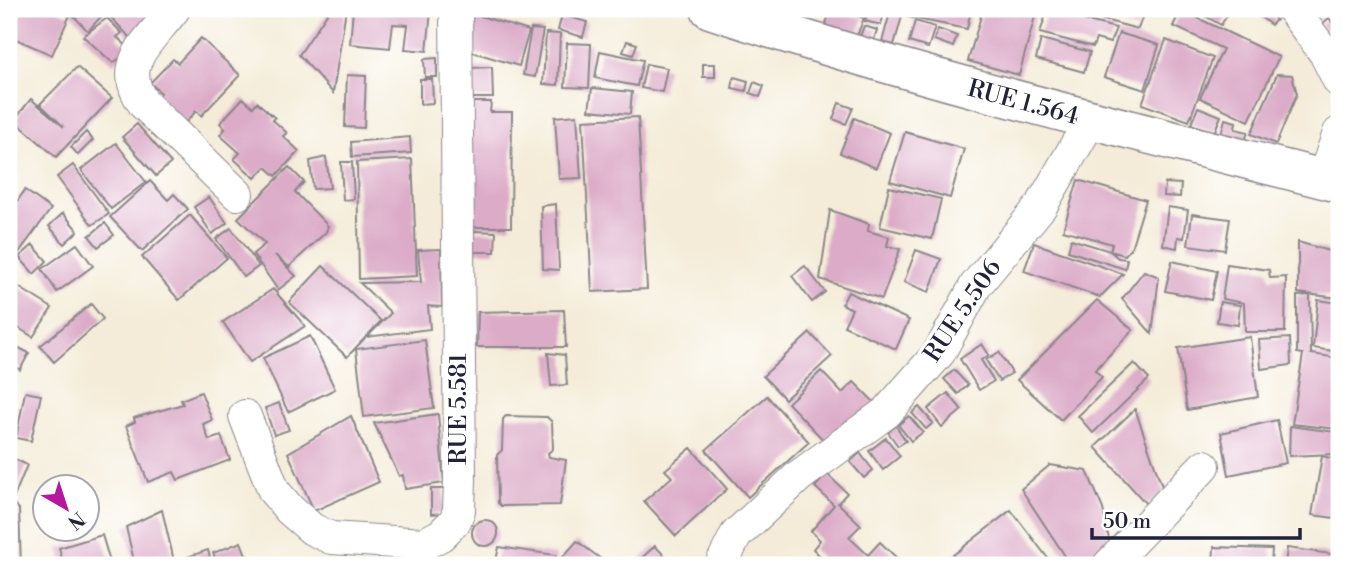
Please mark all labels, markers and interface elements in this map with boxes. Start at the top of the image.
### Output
street label: RUE 1.564 [964,74,1082,132]
street label: RUE 5.506 [918,254,1008,368]
street label: RUE 5.581 [444,352,474,465]
north arrow [32,472,102,542]
scale bar [1092,497,1301,541]
text: N [63,506,89,534]
text: 50 m [1103,509,1151,535]

